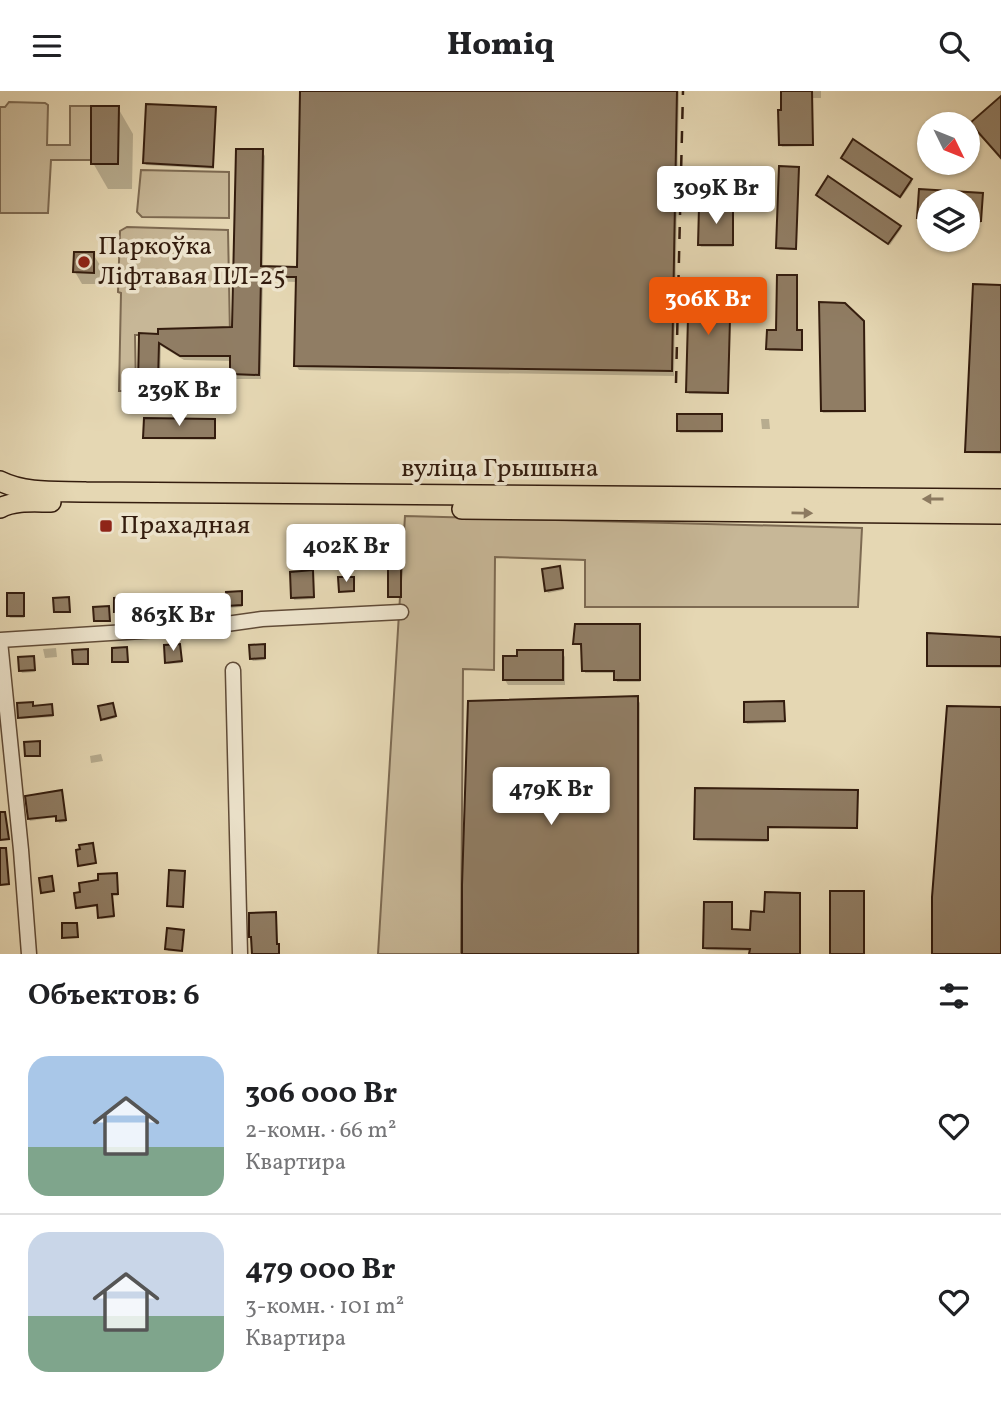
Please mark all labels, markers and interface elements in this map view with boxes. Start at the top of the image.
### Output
text: Homiq [447,24,554,68]
icon: menu [28,27,66,65]
icon: search [935,27,973,65]
north arrow [917,112,980,175]
map controls [917,112,980,252]
pin: 309K Br [651,167,781,226]
text: 309K Br [673,173,759,205]
button: layers [917,189,980,252]
place label: Паркоўка Ліфтавая ПЛ-25 [98,229,286,295]
marker: Паркоўка Ліфтавая ПЛ-25 [76,254,92,270]
pin: 306K Br [643,278,773,337]
text: 306K Br [665,284,751,316]
pin: 239K Br [114,369,244,428]
text: 239K Br [137,375,221,407]
street label: вуліца Грышына [401,451,599,487]
one-way arrow [922,493,944,505]
one-way arrow [791,507,813,519]
place label: Прахадная [120,508,250,544]
marker: Прахадная [98,518,114,534]
pin: 402K Br [281,525,411,584]
text: 402K Br [302,531,390,563]
pin: 863K Br [108,594,238,653]
text: 863K Br [131,600,215,632]
pin: 479K Br [486,767,616,827]
text: 479K Br [509,774,593,806]
text: Объектов: 6 [28,975,200,1017]
icon: filters [935,977,973,1015]
text: 306 000 Br [245,1073,397,1115]
icon: home [84,1084,168,1168]
icon: heart [935,1107,973,1145]
text: 2-комн. · 66 m² [245,1115,396,1147]
text: Квартира [245,1147,346,1179]
text: 479 000 Br [245,1249,396,1291]
icon: home [84,1260,168,1344]
icon: heart [935,1283,973,1321]
text: 3-комн. · 101 m² [245,1291,404,1323]
text: Квартира [245,1323,346,1355]

